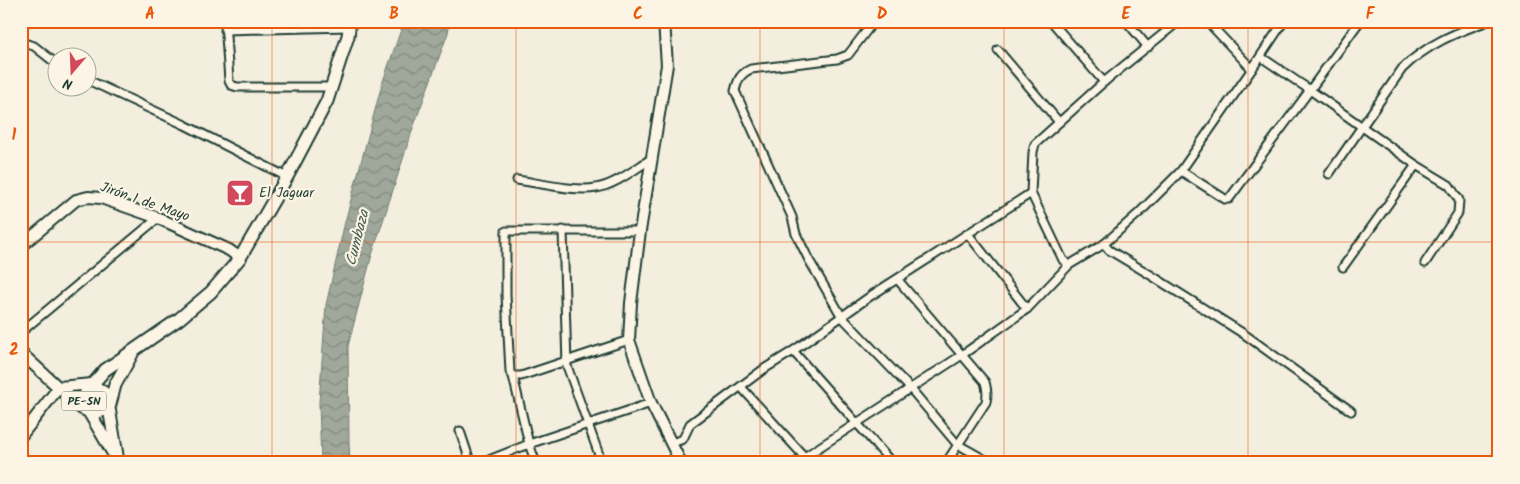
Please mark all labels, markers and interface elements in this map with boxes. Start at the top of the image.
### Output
text: A [145,2,155,27]
text: B [389,2,399,27]
text: C [633,2,643,27]
text: D [877,2,888,27]
text: E [1122,2,1132,27]
text: F [1366,2,1376,27]
north arrow [48,48,98,98]
text: N [60,71,76,95]
text: 1 [12,123,17,148]
street label: Jirón 1 de Mayo [97,176,193,228]
bar icon: El Jaguar [225,178,255,208]
place label: El Jaguar [259,182,315,204]
water label: Cumbaza [339,207,377,268]
text: 2 [9,338,19,363]
road number: PE-5N [62,392,106,411]

